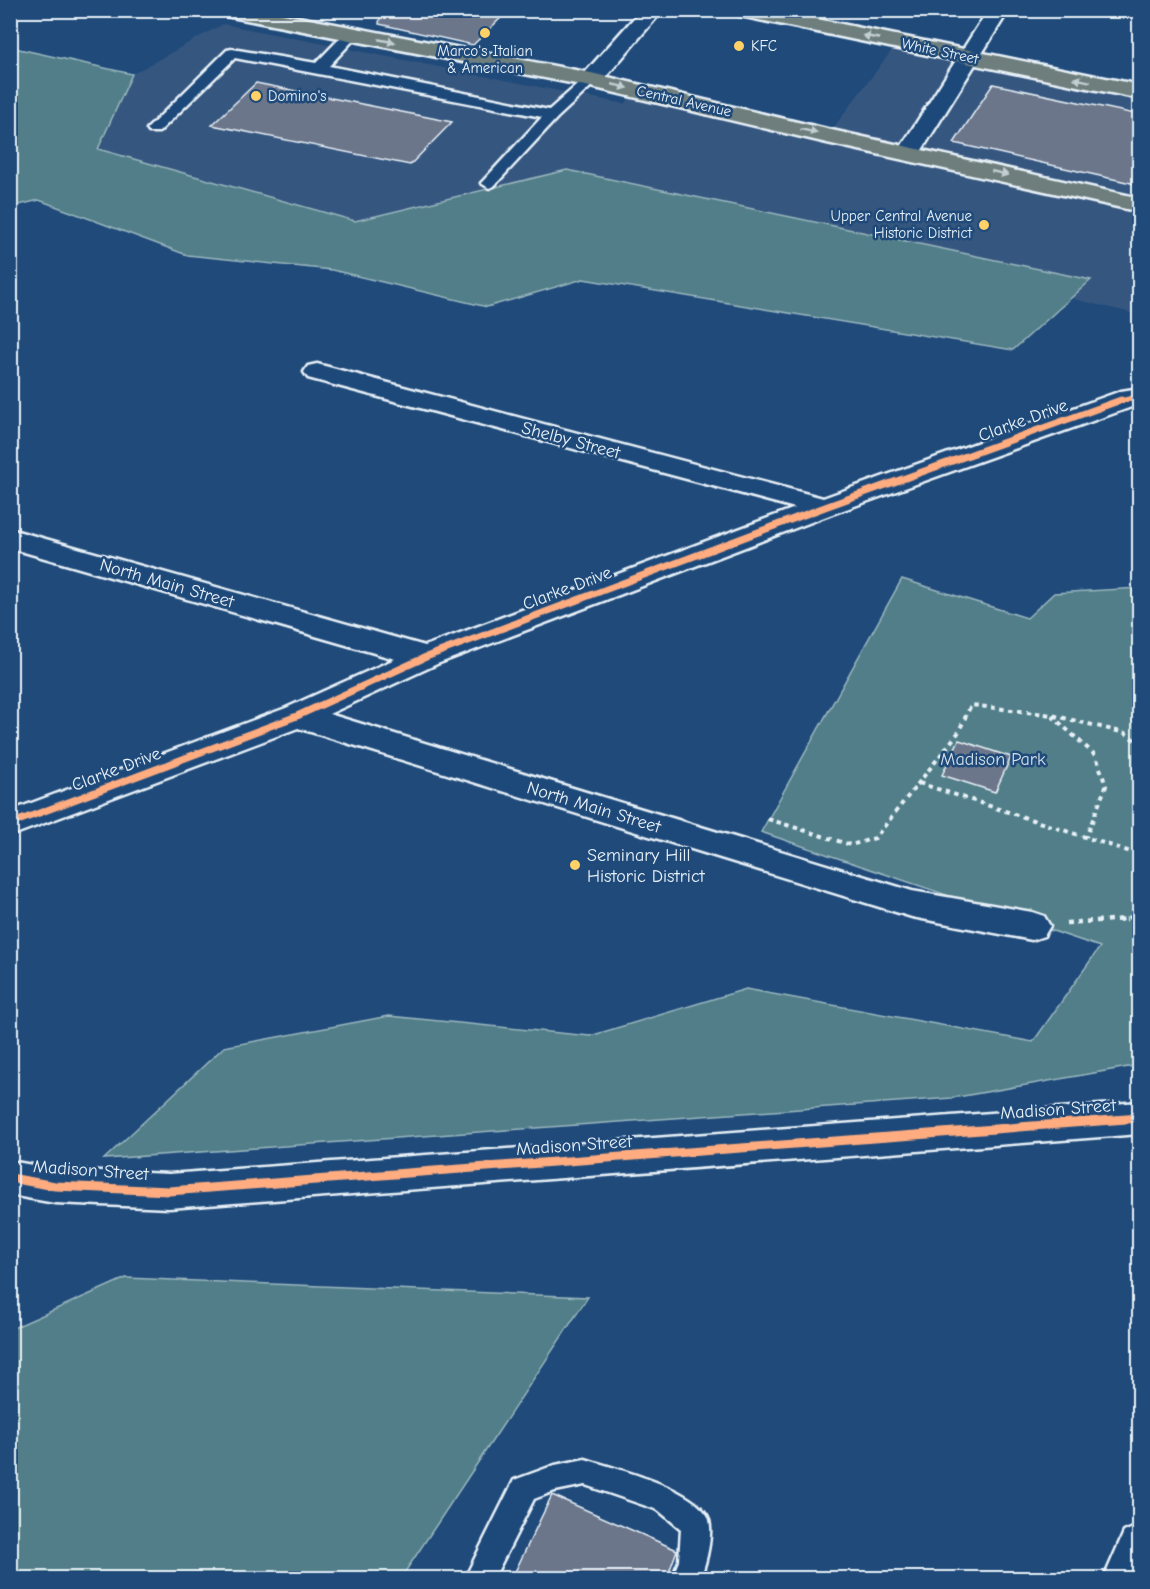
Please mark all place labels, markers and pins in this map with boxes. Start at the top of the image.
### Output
marker: Marco's Italian & American [478,26,492,40]
place label: KFC [751,37,777,55]
marker: KFC [732,39,746,53]
place label: Marco's Italian & American [437,42,533,77]
place label: Domino's [268,87,327,105]
marker: Domino's [249,89,263,103]
place label: Upper Central Avenue Historic District [831,207,973,242]
marker: Upper Central Avenue Historic District [977,218,991,232]
place label: Seminary Hill Historic District [587,845,706,887]
marker: Seminary Hill Historic District [568,858,582,872]

